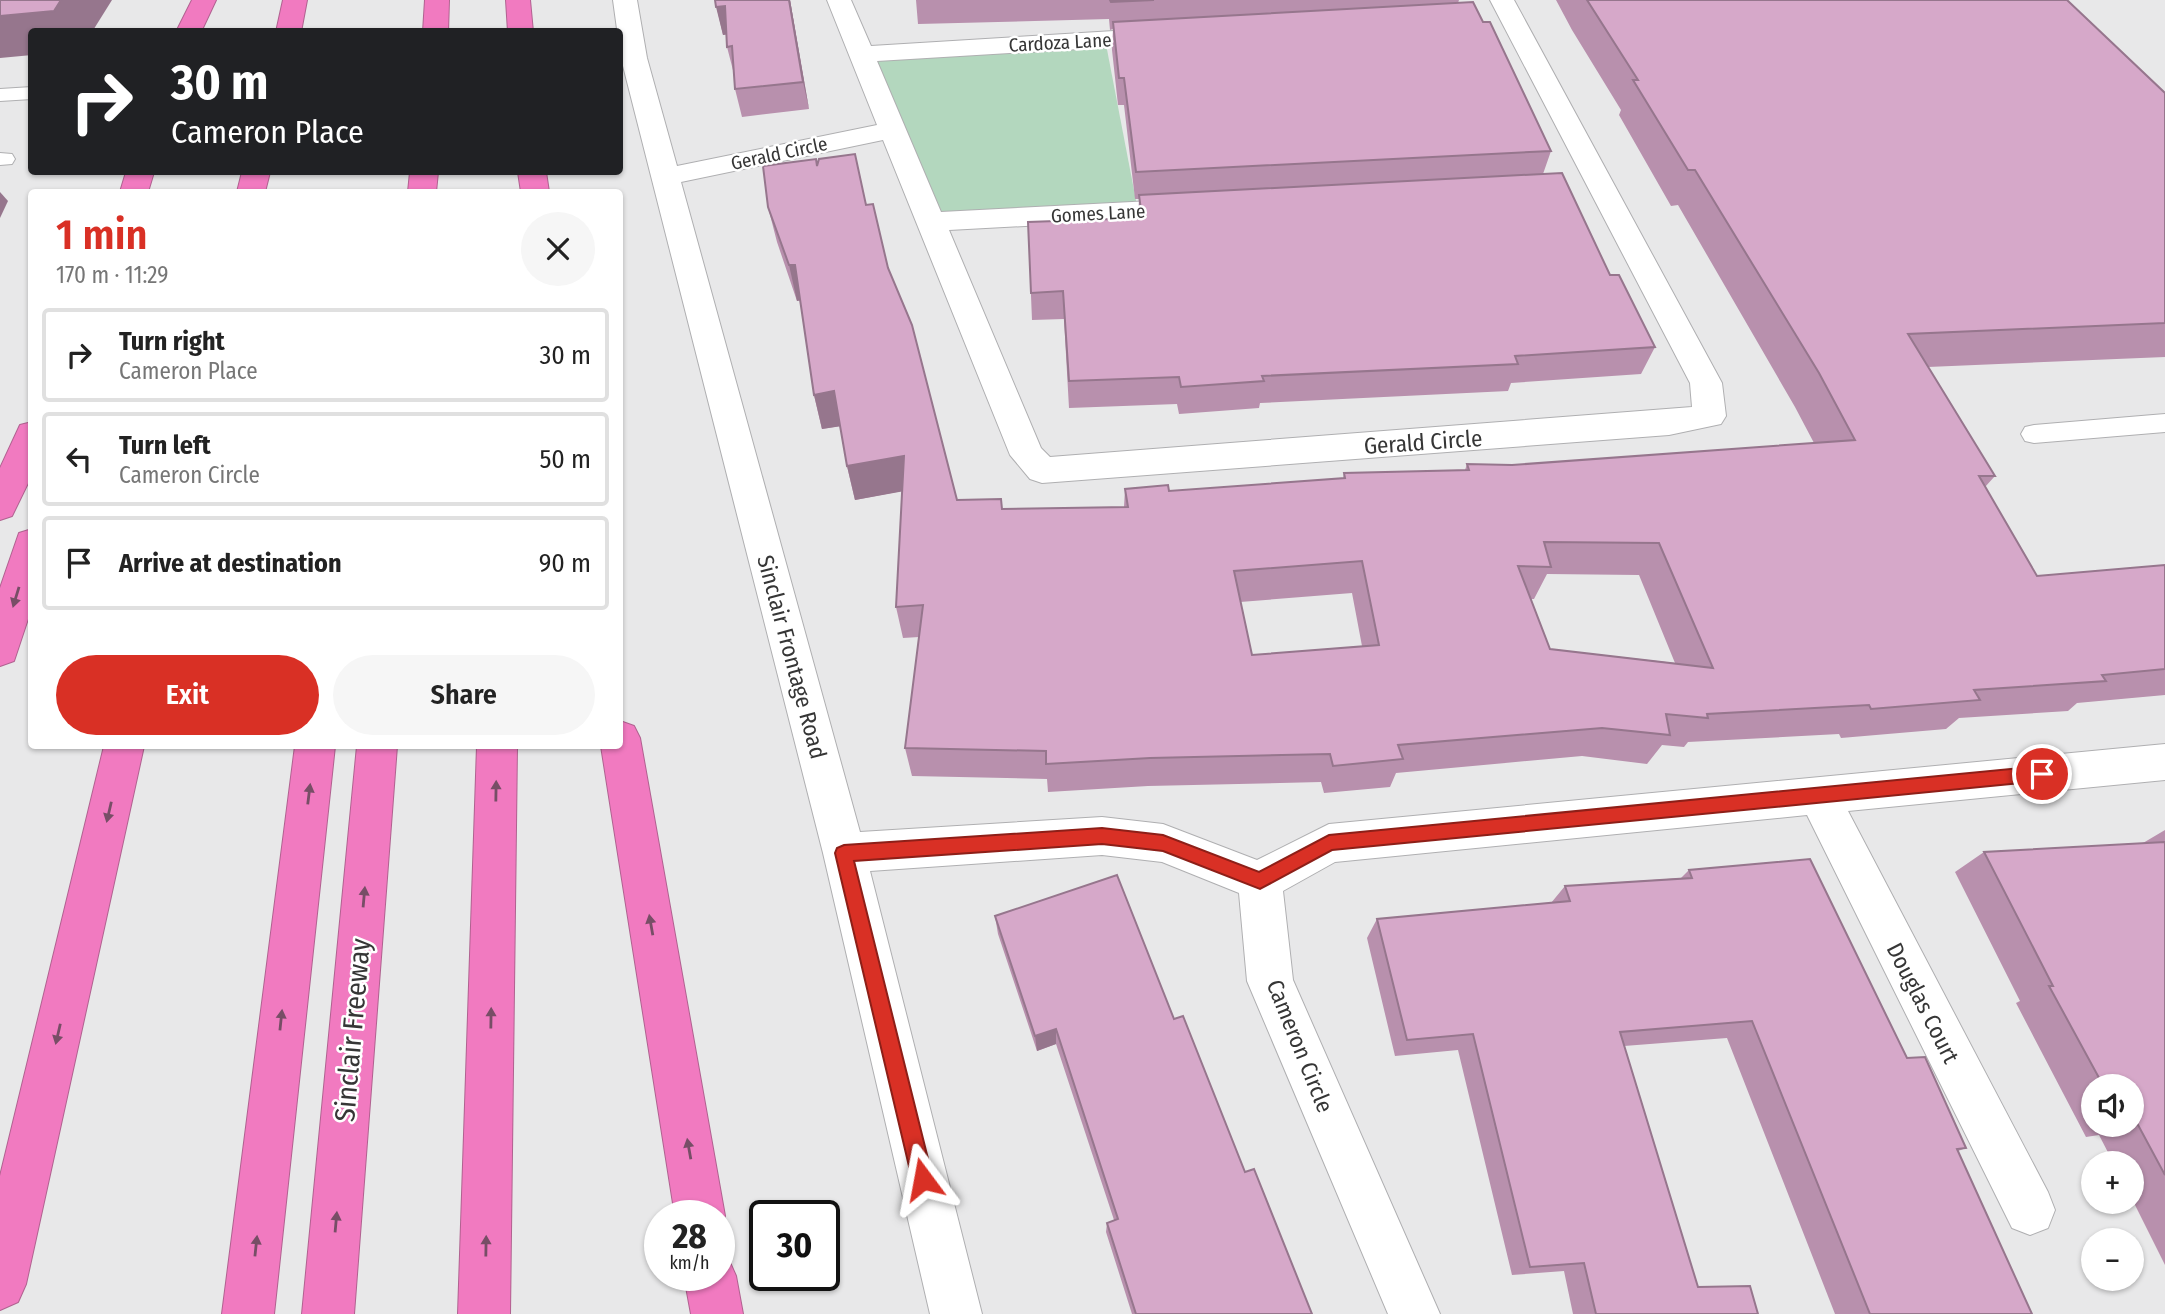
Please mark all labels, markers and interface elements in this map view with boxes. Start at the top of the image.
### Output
street label: Cardoza Lane [1008,28,1112,57]
text: 30 m [171,53,269,112]
icon: right [56,56,147,147]
text: Cameron Place [171,113,364,151]
street label: Gerald Circle [729,132,829,175]
street label: Gomes Lane [1050,200,1146,227]
text: 1 min [56,210,147,260]
button: close [521,212,595,286]
text: 170 m · 11:29 [56,261,168,289]
text: Turn right [119,326,225,357]
icon: right [60,336,98,374]
text: 30 m [540,340,591,371]
text: Cameron Place [119,357,258,385]
street label: Gerald Circle [1363,424,1483,460]
text: Turn left [119,430,211,461]
icon: left [60,440,98,478]
text: 50 m [539,444,591,475]
text: Cameron Circle [119,461,260,489]
icon: arrive [60,544,98,582]
text: Arrive at destination [119,548,342,579]
text: 90 m [539,548,591,579]
street label: Sinclair Frontage Road [751,552,833,762]
one-way arrow [10,586,20,607]
button: Exit [56,655,319,735]
button: Share [333,655,595,735]
pin [2012,744,2072,804]
icon: arrive [2023,755,2061,793]
one-way arrow [490,780,502,802]
one-way arrow [303,783,314,805]
one-way arrow [103,801,114,823]
one-way arrow [359,886,370,908]
one-way arrow [645,914,656,936]
street label: Sinclair Freeway [328,937,377,1123]
street label: Douglas Court [1881,938,1966,1068]
street label: Cameron Circle [1261,975,1339,1117]
one-way arrow [485,1007,497,1029]
one-way arrow [276,1009,287,1031]
one-way arrow [52,1023,63,1045]
map controls [2081,1074,2144,1291]
button: sound [2081,1074,2144,1137]
one-way arrow [683,1138,694,1160]
position arrow [886,1142,960,1216]
button: + [2081,1151,2144,1214]
speed limit sign: 30 [749,1200,840,1291]
one-way arrow [331,1210,342,1232]
text: 28 [672,1215,707,1257]
button: − [2081,1228,2144,1291]
one-way arrow [251,1235,262,1257]
one-way arrow [480,1235,492,1257]
text: km/h [669,1252,710,1274]

